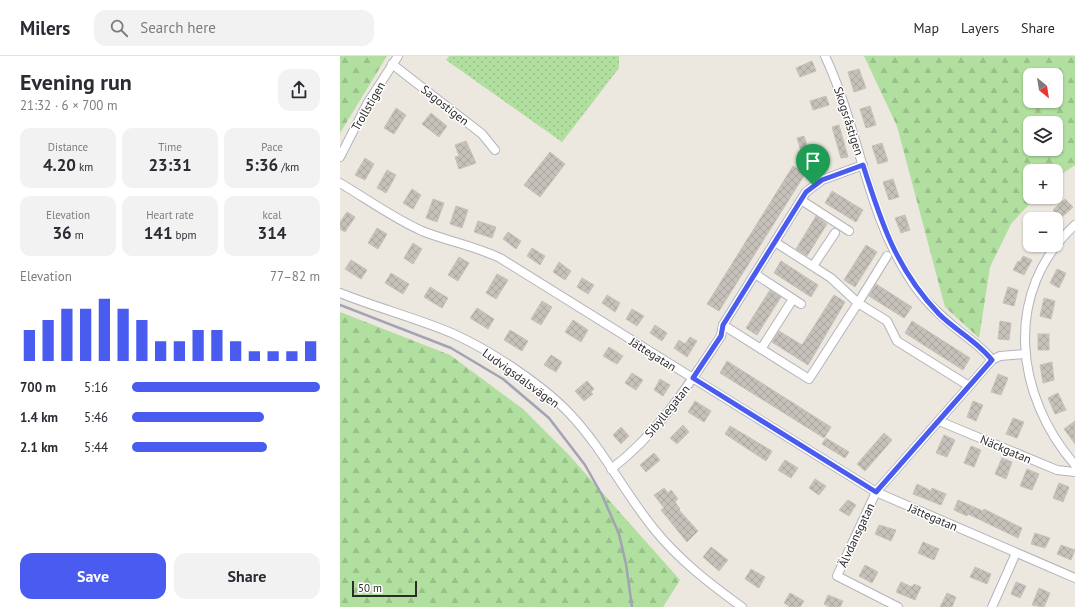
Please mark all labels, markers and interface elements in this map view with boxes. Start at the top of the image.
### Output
search box [94,10,374,46]
text: Milers [20,16,70,40]
icon: search [108,17,130,39]
text: Search here [140,18,216,37]
text: Map [913,19,939,37]
text: Layers [961,19,999,37]
text: Share [1021,19,1055,37]
text: Evening run [20,68,132,96]
north arrow [1023,68,1063,108]
map controls [1023,68,1063,252]
button: share [278,69,320,111]
street label: Trollstigen [348,79,388,133]
street label: Sagostigen [418,82,472,128]
street label: Skogsråstigen [831,85,867,157]
text: 21:32 · 6 × 700 m [20,97,117,114]
button: layers [1023,116,1063,156]
text: Distance [48,140,88,154]
text: Time [158,140,182,154]
text: Pace [261,140,283,154]
pin [796,144,830,185]
icon: arrive [802,150,824,172]
text: 4.20 [43,154,76,176]
text: 23:31 [148,154,192,176]
text: 5:36 [245,154,278,176]
text: km [76,160,93,174]
text: /km [278,160,299,174]
button: + [1023,164,1063,204]
text: Elevation [46,208,90,222]
text: Heart rate [146,208,194,222]
text: kcal [263,208,281,222]
button: − [1023,212,1063,252]
text: 36 [52,222,72,244]
text: 141 [144,222,173,244]
text: 314 [258,222,286,244]
text: m [72,228,84,242]
text: bpm [173,228,196,242]
text: Elevation [20,268,72,285]
text: 77–82 m [270,268,320,285]
street label: Jättegatan [626,333,679,374]
street label: Ludvigsdalsvägen [480,345,562,411]
text: 700 m [20,379,56,396]
text: 5:16 [84,379,108,396]
street label: Sibyllegatan [641,382,693,440]
text: 1.4 km [20,409,58,426]
text: 5:46 [84,409,108,426]
street label: Näckgatan [978,432,1034,466]
text: 2.1 km [20,439,58,456]
text: 5:44 [84,439,108,456]
street label: Jättegatan [905,499,960,534]
street label: Älvdansgatan [835,500,877,570]
button: Save [20,553,166,599]
button: Share [174,553,320,599]
scale bar [352,579,417,598]
text: 50 m [358,581,382,595]

